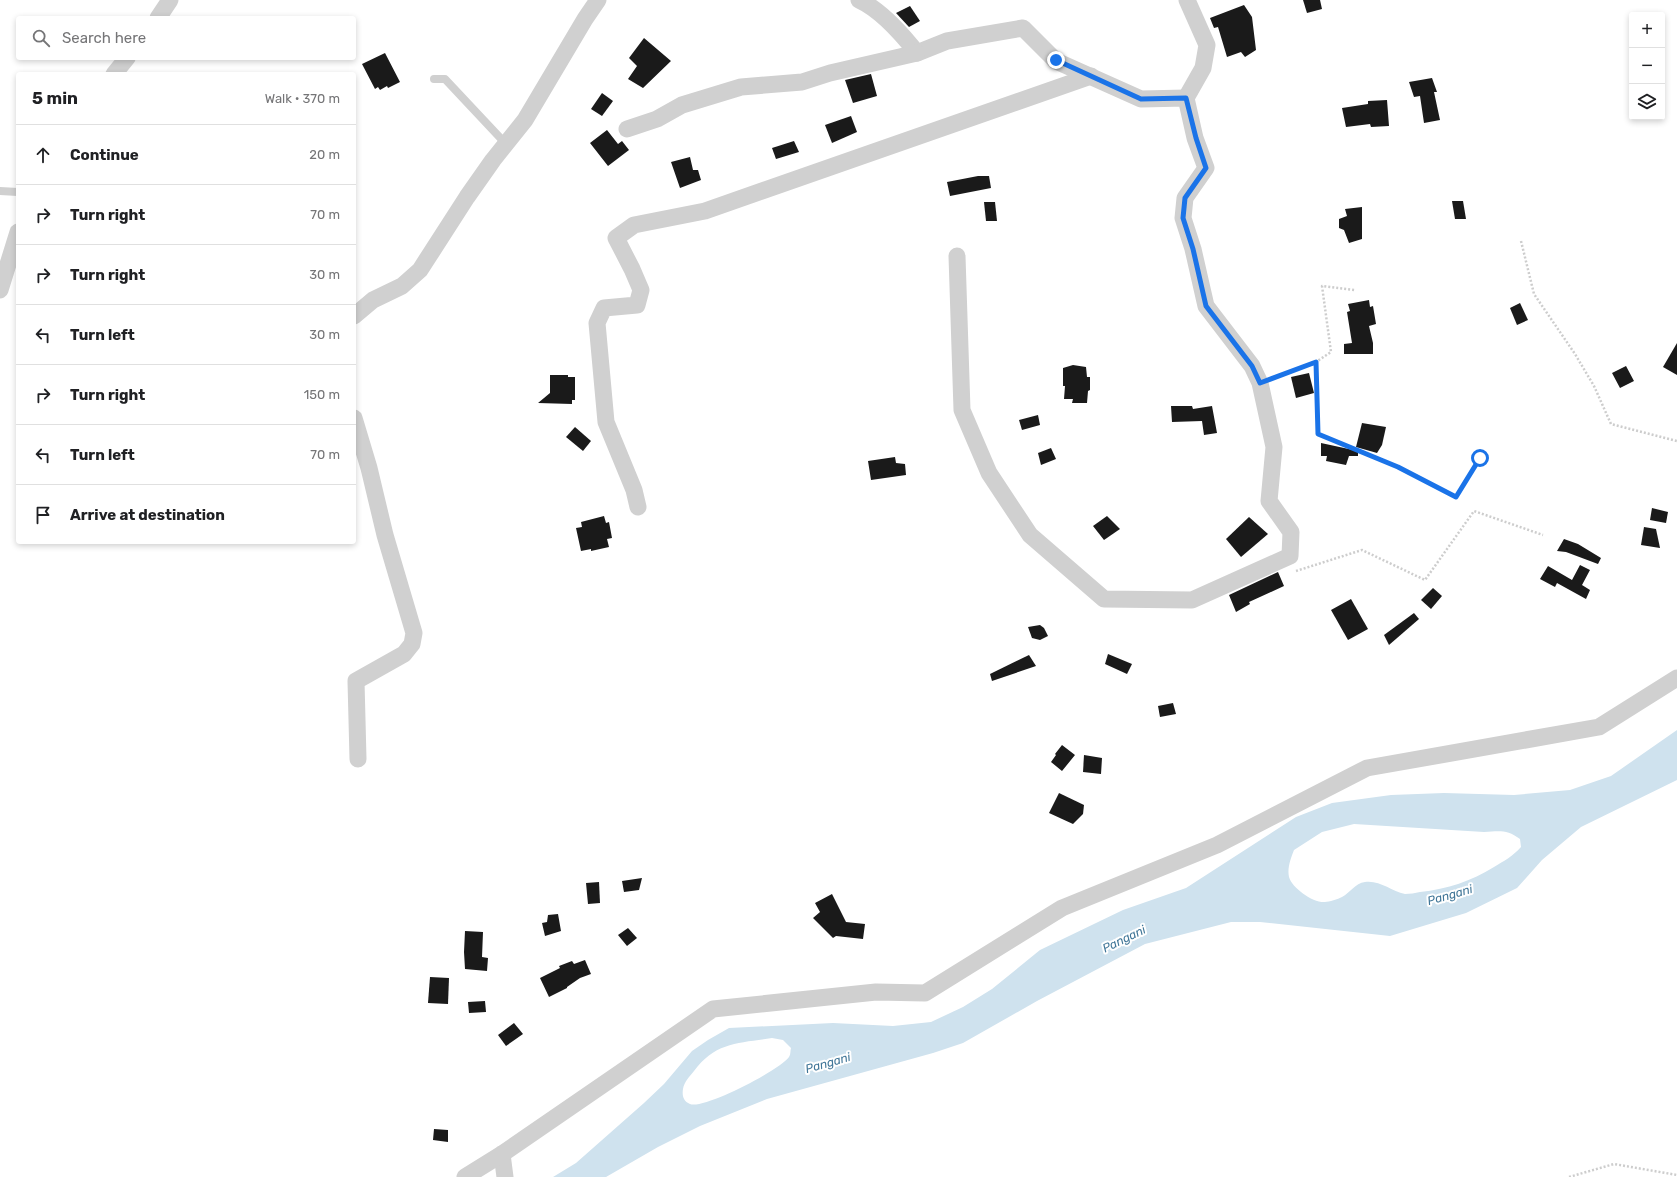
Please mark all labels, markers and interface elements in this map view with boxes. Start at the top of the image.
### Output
map controls [1629,12,1665,120]
button: + [1629,12,1665,48]
search box [16,16,356,60]
icon: search [30,27,52,49]
text: Search here [62,29,146,47]
button: − [1629,48,1665,84]
route end [1047,51,1065,69]
button: layers [1629,84,1665,120]
text: 5 min [32,88,78,108]
text: Walk · 370 m [265,91,340,106]
icon: ahead [32,144,54,166]
text: Continue [70,146,139,164]
text: 20 m [309,147,340,162]
icon: right [32,204,54,226]
text: Turn right [70,206,145,224]
text: 70 m [310,207,340,222]
icon: right [32,264,54,286]
text: Turn right [70,266,145,284]
text: 30 m [309,267,340,282]
icon: left [32,324,54,346]
text: Turn left [70,326,135,344]
text: 30 m [309,327,340,342]
icon: right [32,384,54,406]
text: Turn right [70,386,145,404]
text: 150 m [304,387,340,402]
icon: left [32,444,54,466]
text: Turn left [70,446,135,464]
text: 70 m [310,447,340,462]
route start [1471,449,1489,467]
icon: arrive [32,504,54,526]
text: Arrive at destination [70,506,225,524]
water label: Pangani [1426,882,1475,908]
water label: Pangani [1100,922,1149,955]
water label: Pangani [804,1050,853,1076]

